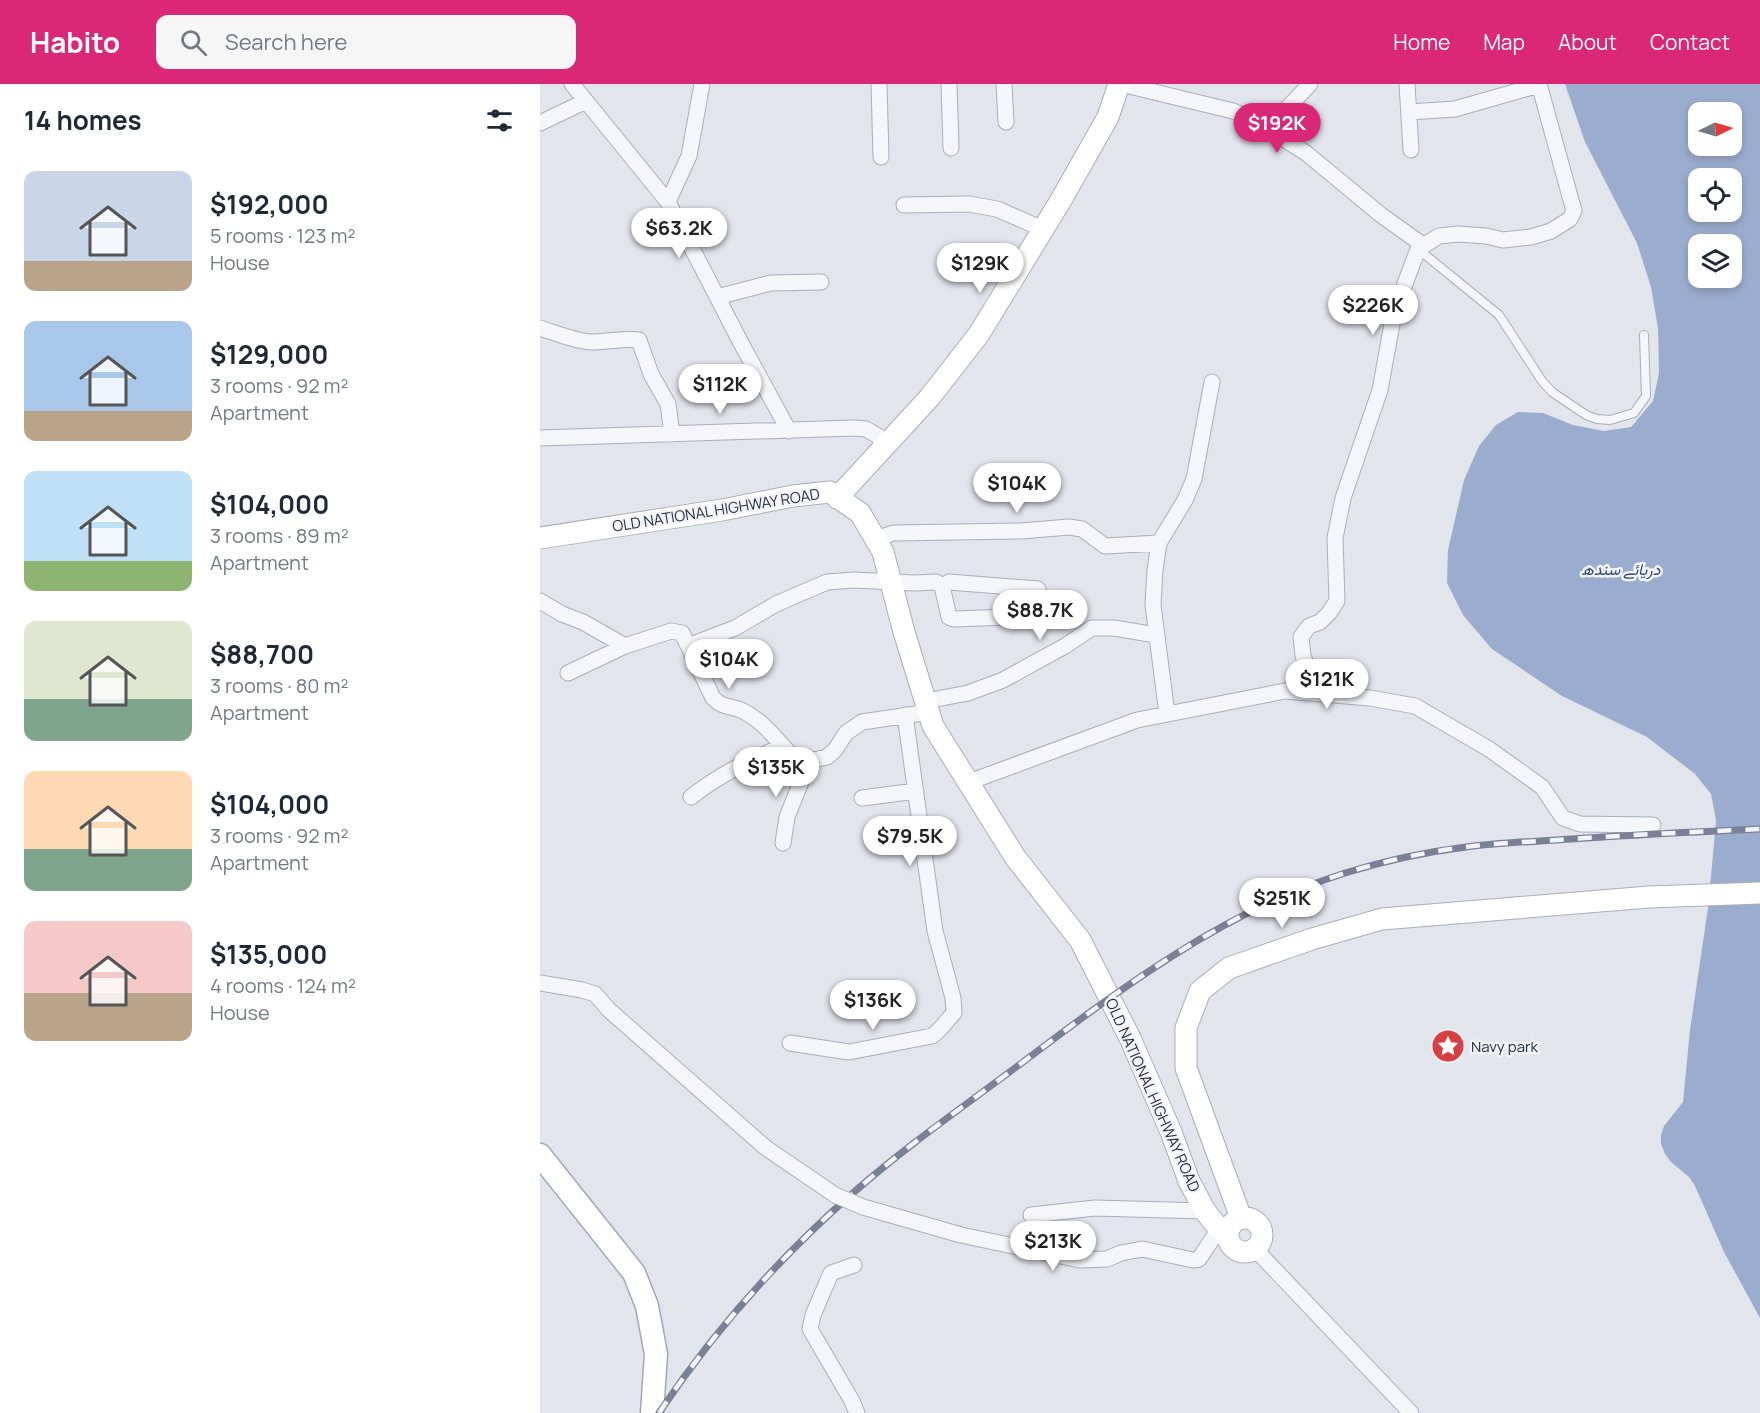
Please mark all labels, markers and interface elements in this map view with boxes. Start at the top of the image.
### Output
search box [156,15,576,69]
text: Habito [30,23,120,61]
icon: search [177,26,210,59]
text: Search here [225,27,347,57]
text: Home [1393,28,1450,56]
text: Map [1483,28,1525,56]
text: About [1558,28,1617,56]
text: Contact [1650,28,1730,56]
text: 14 homes [24,102,142,138]
north arrow [1688,102,1742,156]
map controls [1688,102,1742,288]
pin: $192K [1235,103,1319,154]
icon: filters [483,104,516,137]
text: $192K [1248,109,1306,136]
button: locate [1688,168,1742,222]
text: $192,000 [210,186,329,222]
icon: home [72,195,144,267]
pin: $63.2K [630,208,728,259]
text: $63.2K [645,214,713,241]
text: 5 rooms · 123 m² [210,222,355,249]
button: layers [1688,234,1742,288]
pin: $129K [938,243,1022,294]
text: House [210,249,270,276]
text: $129K [951,249,1009,276]
pin: $226K [1331,285,1415,336]
text: $226K [1342,291,1404,318]
text: $129,000 [210,336,328,372]
icon: home [72,345,144,417]
pin: $112K [678,364,762,415]
text: $112K [693,370,747,397]
text: 3 rooms · 92 m² [210,372,349,399]
text: Apartment [210,399,309,426]
pin: $104K [975,463,1059,514]
text: $104K [987,469,1047,496]
street label: OLD NATIONAL HIGHWAY ROAD [611,483,821,537]
text: $104,000 [210,486,329,522]
icon: home [72,495,144,567]
text: 3 rooms · 89 m² [210,522,349,549]
text: Apartment [210,549,309,576]
water label: دریائے سندھ [1582,558,1661,580]
pin: $88.7K [991,590,1089,641]
text: $88.7K [1007,596,1073,623]
text: $88,700 [210,636,314,672]
pin: $104K [687,639,771,690]
icon: home [72,645,144,717]
text: $104K [699,645,759,672]
pin: $121K [1285,659,1369,710]
text: $121K [1300,665,1354,692]
text: 3 rooms · 80 m² [210,672,349,699]
text: Apartment [210,699,309,726]
pin: $135K [734,747,818,798]
text: $135K [747,753,805,780]
text: $104,000 [210,786,329,822]
icon: home [72,795,144,867]
pin: $79.5K [861,816,959,867]
text: 3 rooms · 92 m² [210,822,349,849]
text: $79.5K [877,822,943,849]
text: Apartment [210,849,309,876]
pin: $251K [1240,878,1324,929]
text: $251K [1253,884,1311,911]
text: $135,000 [210,936,327,972]
icon: home [72,945,144,1017]
text: 4 rooms · 124 m² [210,972,356,999]
pin: $136K [831,980,915,1031]
text: $136K [844,986,902,1013]
street label: OLD NATIONAL HIGHWAY ROAD [1101,995,1205,1195]
text: House [210,999,270,1026]
place icon: Navy park [1430,1028,1466,1064]
place label: Navy park [1471,1036,1538,1057]
pin: $213K [1011,1221,1095,1272]
text: $213K [1024,1227,1082,1254]

